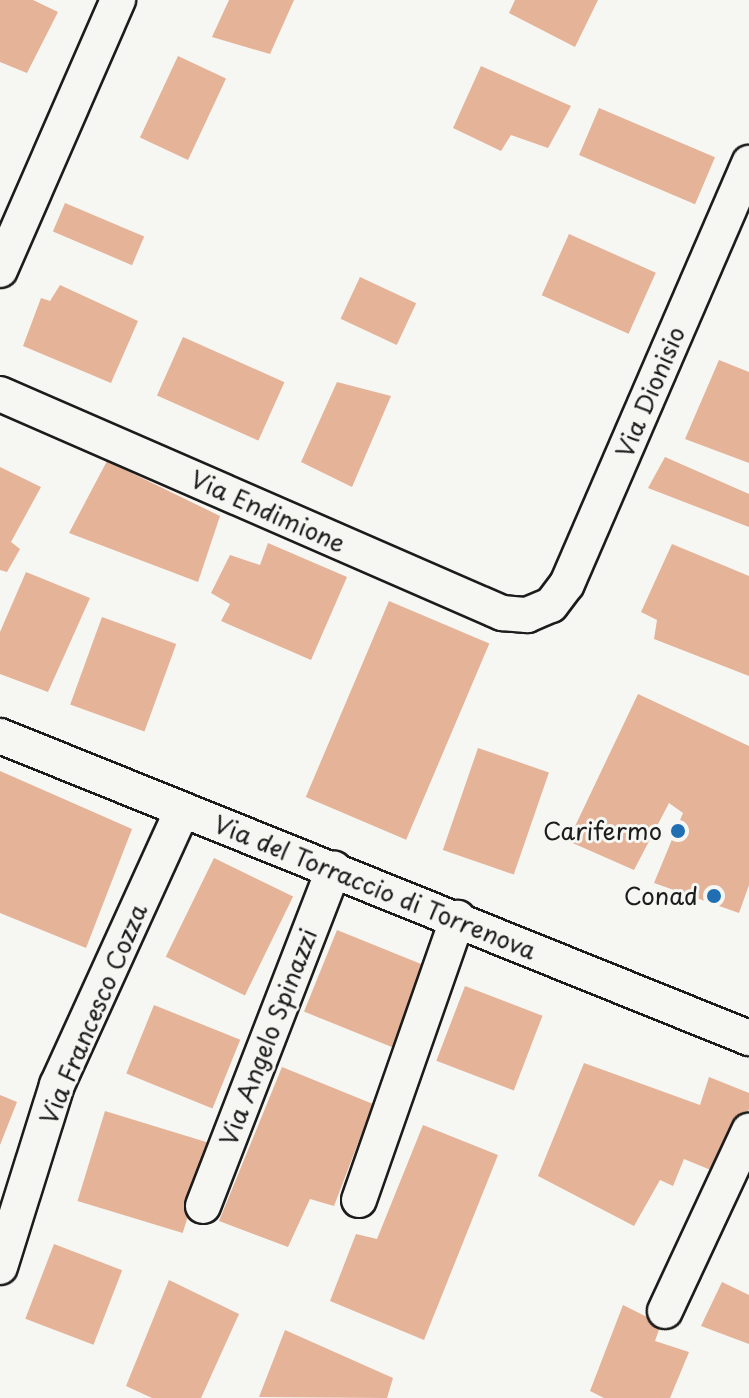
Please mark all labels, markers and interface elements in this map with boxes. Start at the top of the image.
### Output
street label: Via Dionisio [610,323,690,461]
street label: Via Endimione [187,464,349,558]
street label: Via del Torraccio di Torrenova [209,809,541,965]
place label: Carifermo [543,817,662,845]
marker: Carifermo [669,822,687,840]
place label: Conad [624,882,698,910]
marker: Conad [705,887,723,905]
street label: Via Francesco Cozza [34,900,152,1128]
street label: Via Angelo Spinazzi [214,925,322,1149]

